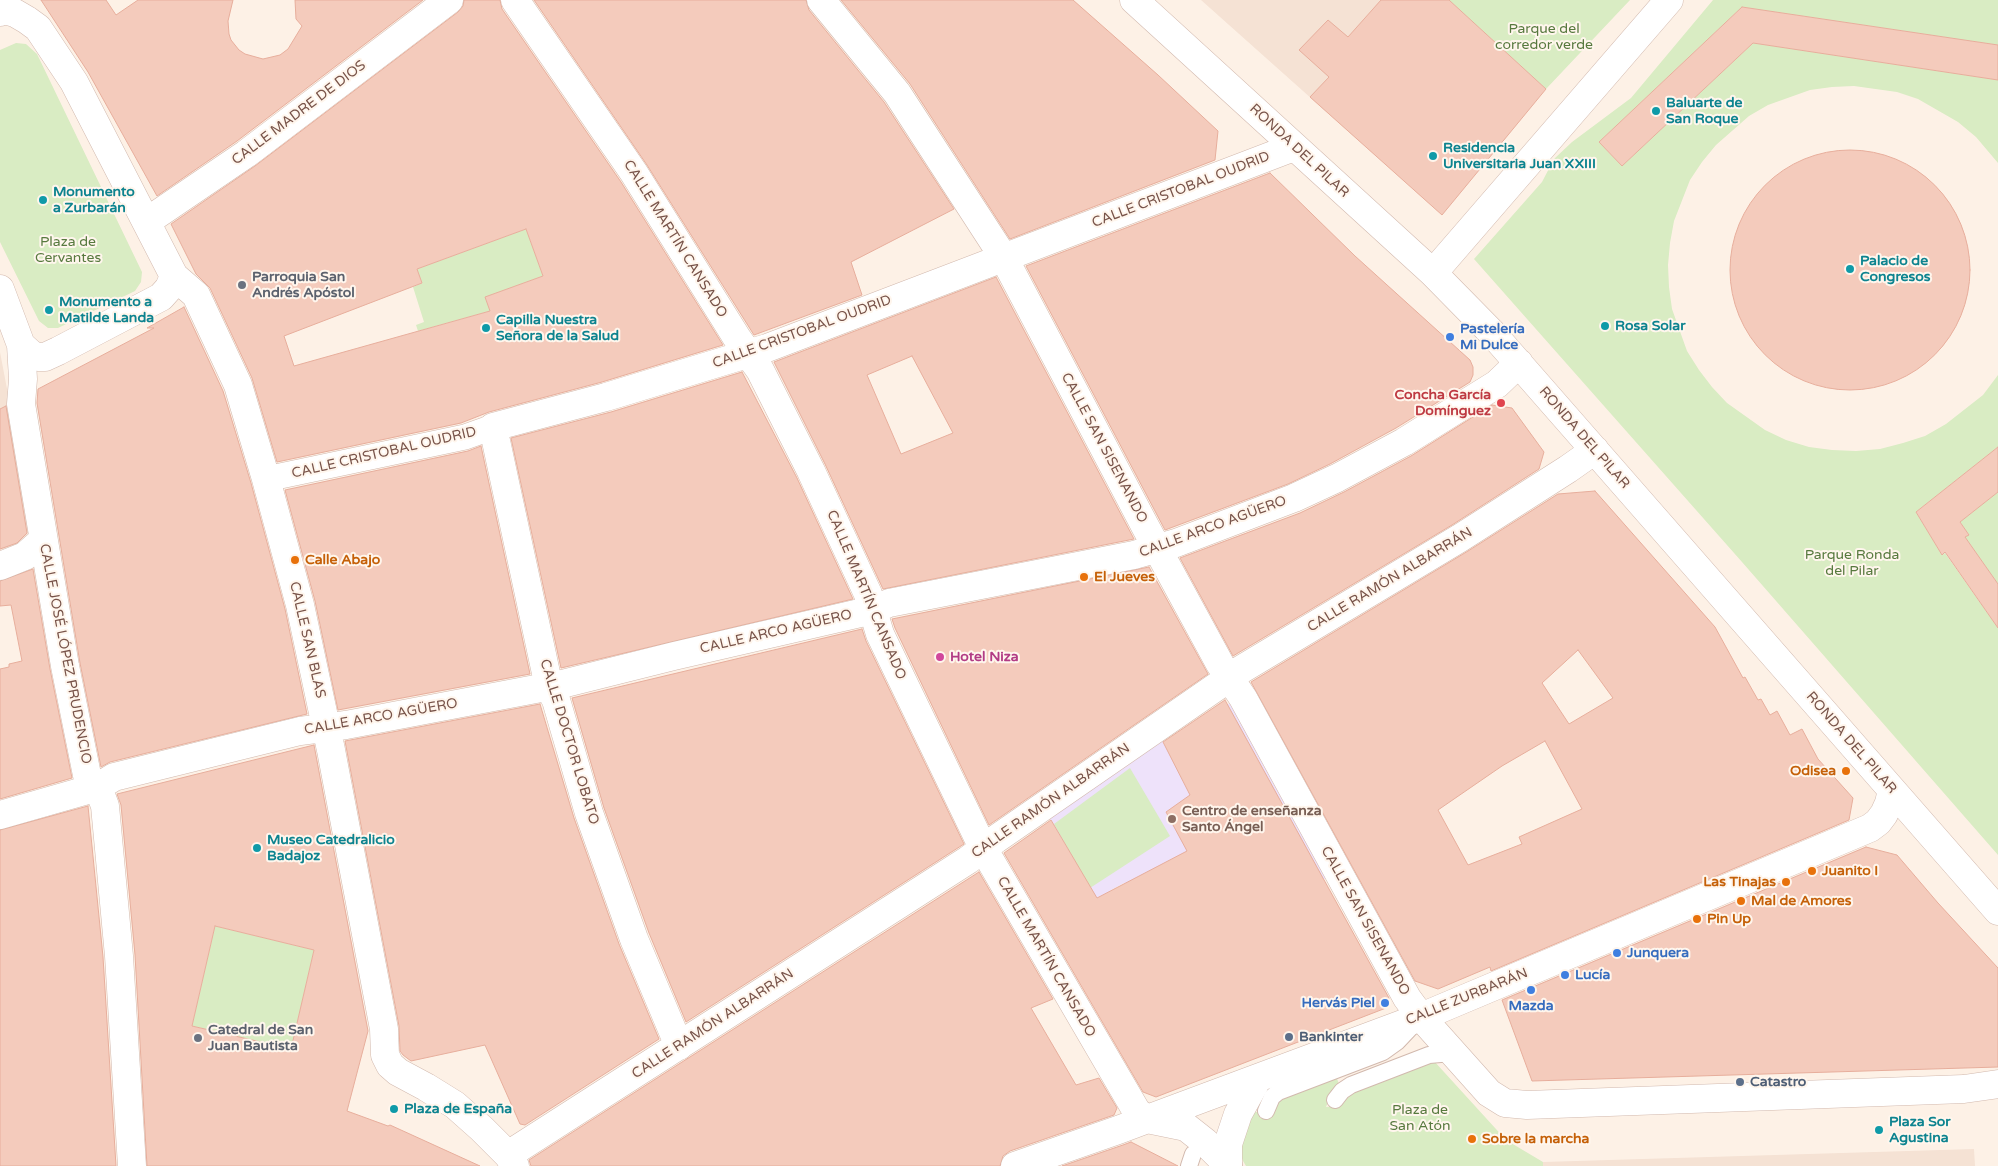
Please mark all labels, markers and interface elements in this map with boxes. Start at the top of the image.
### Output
park label: Parque del corredor verde [1495,21,1593,54]
street label: CALLE MADRE DE DIOS [229,57,369,169]
place label: Baluarte de San Roque [1666,95,1742,128]
street label: RONDA DEL PILAR [1246,101,1352,201]
marker: Baluarte de San Roque [1650,105,1662,117]
place label: Residencia Universitaria Juan XXIII [1443,140,1596,172]
street label: CALLE CRISTOBAL OUDRID [1090,148,1272,232]
marker: Residencia Universitaria Juan XXIII [1427,150,1439,162]
street label: CALLE MARTÍN CANSADO [620,157,730,321]
place label: Monumento a Zurbarán [53,184,135,216]
marker: Monumento a Zurbarán [37,194,49,206]
park label: Plaza de Cervantes [35,234,101,266]
place label: Palacio de Congresos [1860,253,1930,286]
marker: Palacio de Congresos [1844,263,1856,275]
place label: Parroquia San Andrés Apóstol [252,269,355,302]
marker: Parroquia San Andrés Apóstol [236,279,248,291]
street label: CALLE CRISTOBAL OUDRID [710,292,894,372]
place label: Monumento a Matilde Landa [59,294,154,326]
marker: Monumento a Matilde Landa [43,304,55,316]
place label: Capilla Nuestra Señora de la Salud [496,312,619,344]
place label: Rosa Solar [1615,318,1686,334]
marker: Rosa Solar [1599,320,1611,332]
place label: Pastelería Mi Dulce [1460,321,1525,354]
marker: Capilla Nuestra Señora de la Salud [480,322,492,334]
marker: Pastelería Mi Dulce [1444,331,1456,343]
street label: CALLE SAN SISENANDO [1057,370,1151,526]
street label: RONDA DEL PILAR [1535,384,1633,492]
place label: Concha García Domínguez [1395,387,1491,420]
marker: Concha García Domínguez [1495,397,1507,409]
street label: CALLE CRISTOBAL OUDRID [290,424,478,482]
street label: CALLE ARCO AGÜERO [1137,493,1289,561]
street label: CALLE MARTÍN CANSADO [823,508,909,682]
street label: CALLE RAMÓN ALBARRÁN [1305,524,1475,636]
street label: CALLE JOSÉ LÓPEZ PRUDENCIO [35,542,95,766]
park label: Parque Ronda del Pilar [1805,547,1899,580]
place label: Calle Abajo [305,552,380,568]
marker: Calle Abajo [289,554,301,566]
place label: El Jueves [1094,569,1155,585]
marker: El Jueves [1078,571,1090,583]
street label: CALLE SAN BLAS [285,580,329,700]
street label: CALLE ARCO AGÜERO [698,606,854,658]
place label: Hotel Niza [950,649,1019,665]
marker: Hotel Niza [934,651,946,663]
street label: CALLE DOCTOR LOBATO [536,657,602,827]
street label: RONDA DEL PILAR [1802,689,1900,797]
street label: CALLE ARCO AGÜERO [303,695,459,739]
street label: CALLE RAMÓN ALBARRÁN [969,740,1133,862]
place label: Odisea [1790,763,1836,779]
marker: Odisea [1840,765,1852,777]
place label: Centro de enseñanza Santo Ángel [1182,803,1322,836]
marker: Centro de enseñanza Santo Ángel [1166,813,1178,825]
place label: Museo Catedralicio Badajoz [267,832,395,864]
marker: Museo Catedralicio Badajoz [251,842,263,854]
street label: CALLE SAN SISENANDO [1317,844,1413,998]
place label: Juanito I [1822,863,1878,879]
marker: Juanito I [1806,865,1818,877]
street label: CALLE MARTÍN CANSADO [993,874,1099,1040]
place label: Las Tinajas [1703,874,1776,890]
marker: Las Tinajas [1780,876,1792,888]
place label: Mal de Amores [1751,893,1851,909]
marker: Mal de Amores [1735,895,1747,907]
place label: Pin Up [1707,911,1751,927]
marker: Pin Up [1691,913,1703,925]
place label: Junquera [1627,945,1689,961]
marker: Junquera [1611,947,1623,959]
street label: CALLE RAMÓN ALBARRÁN [629,965,797,1083]
street label: CALLE ZURBARÁN [1404,965,1530,1029]
place label: Lucía [1575,967,1610,983]
marker: Lucía [1559,969,1571,981]
marker: Mazda [1525,984,1537,996]
place label: Hervás Piel [1302,995,1375,1011]
marker: Hervás Piel [1379,997,1391,1009]
place label: Mazda [1508,998,1554,1014]
place label: Catedral de San Juan Bautista [208,1022,313,1054]
place label: Bankinter [1299,1029,1363,1045]
marker: Bankinter [1283,1031,1295,1043]
marker: Catedral de San Juan Bautista [192,1032,204,1044]
place label: Catastro [1750,1074,1806,1090]
marker: Catastro [1734,1076,1746,1088]
place label: Plaza de España [404,1101,512,1117]
park label: Plaza de San Atón [1389,1102,1451,1134]
marker: Plaza de España [388,1103,400,1115]
place label: Plaza Sor Agustina [1889,1114,1951,1146]
marker: Plaza Sor Agustina [1873,1124,1885,1136]
place label: Sobre la marcha [1482,1131,1589,1147]
marker: Sobre la marcha [1466,1133,1478,1145]

